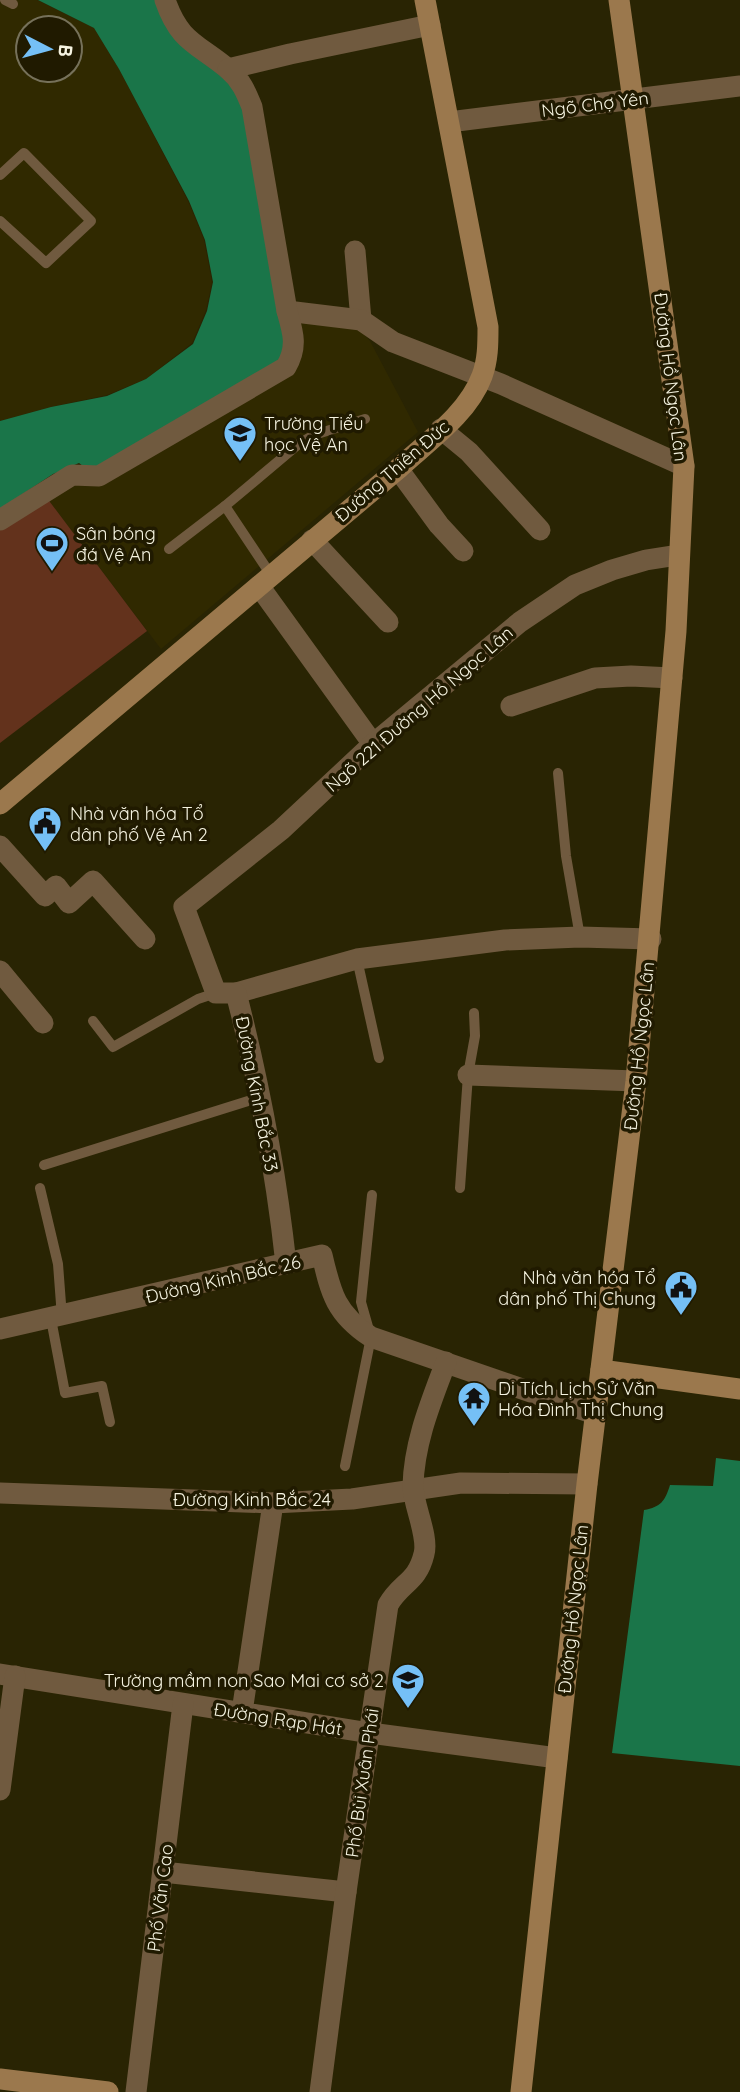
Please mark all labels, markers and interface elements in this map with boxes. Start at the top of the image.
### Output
north arrow [14,14,84,84]
text: B [53,43,78,58]
street label: Ngõ Chợ Yên [540,86,650,122]
street label: Đường Hồ Ngọc Lân [649,291,693,463]
place label: Trường Tiểu học Vệ An [264,412,364,456]
school or university icon: Trường Tiểu học Vệ An [221,414,259,463]
street label: Đường Thiên Đức [330,415,454,527]
place label: Sân bóng đá Vệ An [76,522,156,566]
sports icon: Sân bóng đá Vệ An [33,524,71,573]
street label: Ngõ 221 Đường Hồ Ngọc Lân [320,621,518,797]
place label: Nhà văn hóa Tổ dân phố Vệ An 2 [70,802,208,846]
public building icon: Nhà văn hóa Tổ dân phố Vệ An 2 [26,804,64,853]
street label: Đường Hồ Ngọc Lân [619,960,659,1132]
street label: Đường Kinh Bắc 33 [231,1014,283,1174]
street label: Đường Kinh Bắc 26 [143,1250,303,1308]
place label: Nhà văn hóa Tổ dân phố Thị Chung [498,1266,656,1310]
public building icon: Nhà văn hóa Tổ dân phố Thị Chung [662,1268,700,1317]
place label: Di Tích Lịch Sử Văn Hóa Đình Thị Chung [498,1377,664,1421]
temple icon: Di Tích Lịch Sử Văn Hóa Đình Thị Chung [455,1379,493,1428]
street label: Đường Kinh Bắc 24 [173,1488,331,1511]
street label: Đường Hồ Ngọc Lân [553,1523,593,1695]
school or university icon: Trường mầm non Sao Mai cơ sở 2 [389,1661,427,1710]
place label: Trường mầm non Sao Mai cơ sở 2 [104,1669,384,1692]
street label: Đường Rạp Hát [212,1698,344,1740]
street label: Phố Bùi Xuân Phái [340,1707,384,1859]
street label: Phố Văn Cao [142,1843,178,1953]

